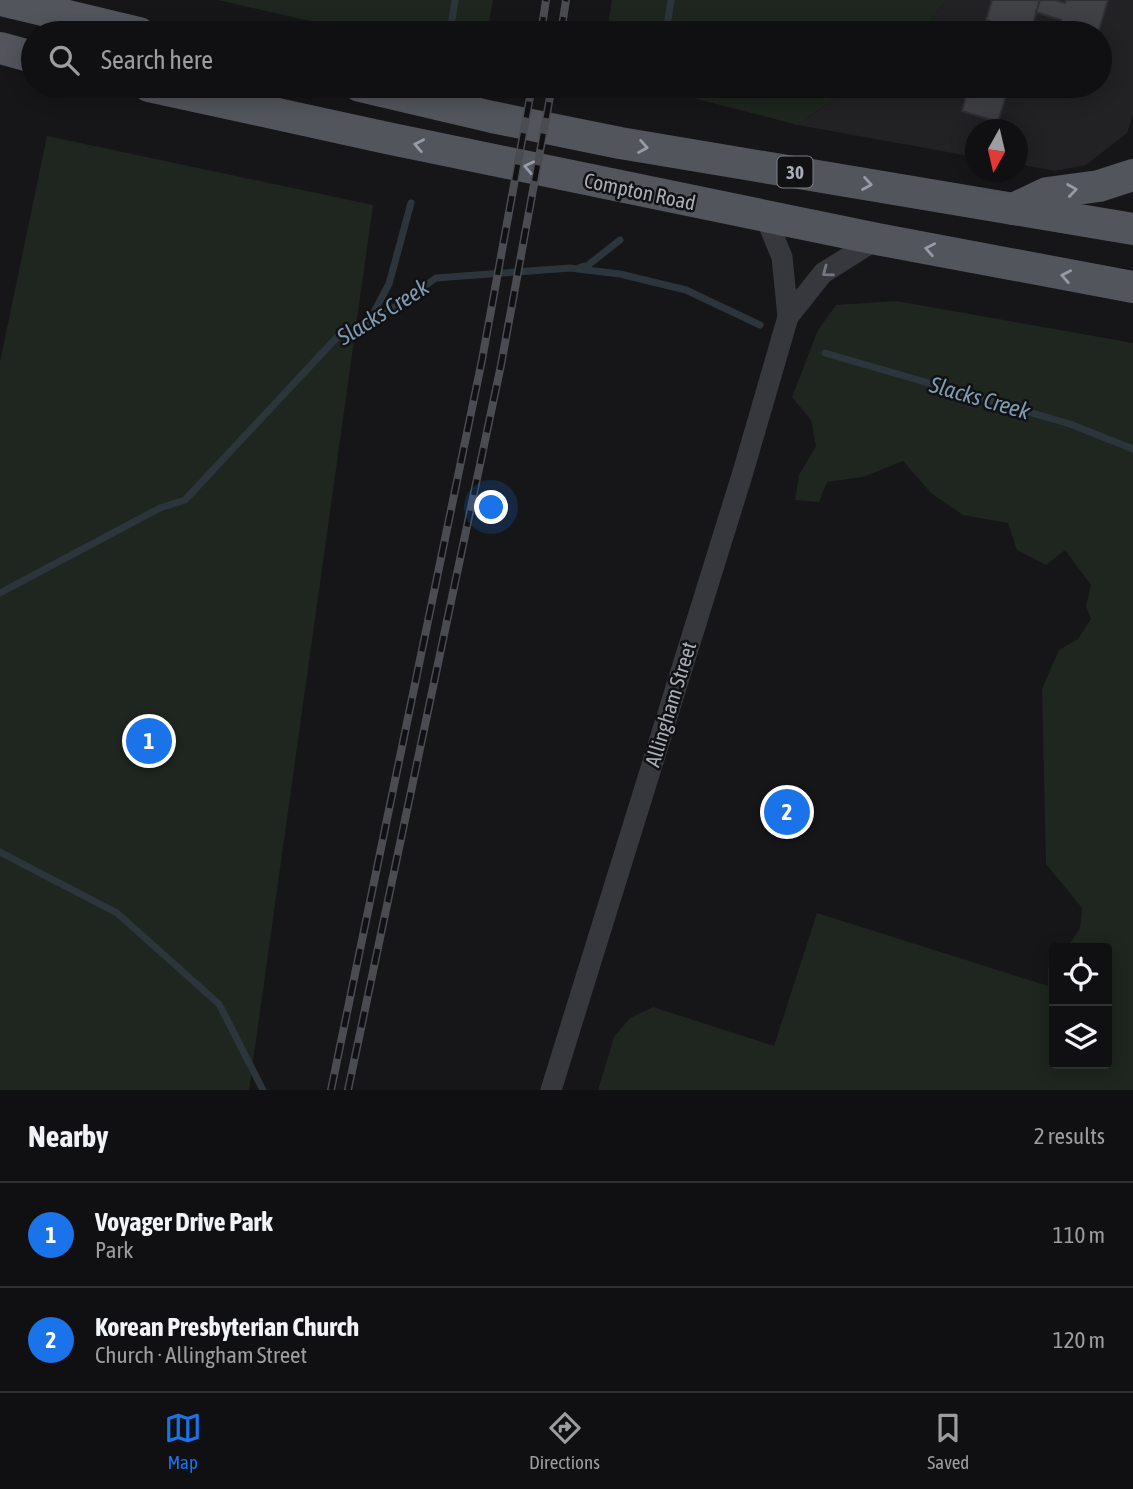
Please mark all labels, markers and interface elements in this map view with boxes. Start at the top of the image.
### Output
search box [21,21,1112,98]
icon: search [45,41,83,79]
text: Search here [101,45,213,75]
north arrow [965,119,1028,182]
one-way arrow [413,138,425,153]
one-way arrow [637,139,649,154]
road number: 30 [778,156,812,188]
one-way arrow [524,161,536,176]
street label: Compton Road [582,167,698,215]
one-way arrow [862,176,873,191]
one-way arrow [1066,183,1078,198]
one-way arrow [924,243,936,258]
one-way arrow [822,263,835,276]
one-way arrow [1060,269,1072,284]
water label: Slacks Creek [332,273,434,351]
water label: Slacks Creek [926,371,1034,425]
your location [474,490,508,524]
street label: Allingham Street [640,639,700,769]
pin: 1 [126,715,172,767]
pin: 2 [764,786,810,838]
map controls [1049,943,1112,1069]
button: locate [1049,943,1112,1006]
button: layers [1049,1006,1112,1069]
text: Nearby [28,1119,108,1153]
text: 2 results [1034,1123,1105,1149]
text: Voyager Drive Park [95,1207,273,1237]
text: 1 [46,1222,56,1248]
text: 110 m [1053,1222,1105,1248]
text: Park [95,1237,133,1263]
text: Korean Presbyterian Church [95,1312,359,1342]
text: 2 [46,1327,56,1353]
text: 120 m [1053,1327,1105,1353]
text: Church · Allingham Street [95,1342,307,1368]
tab: Map [164,1409,202,1473]
tab: Directions [529,1409,600,1473]
tab: Saved [927,1409,969,1473]

